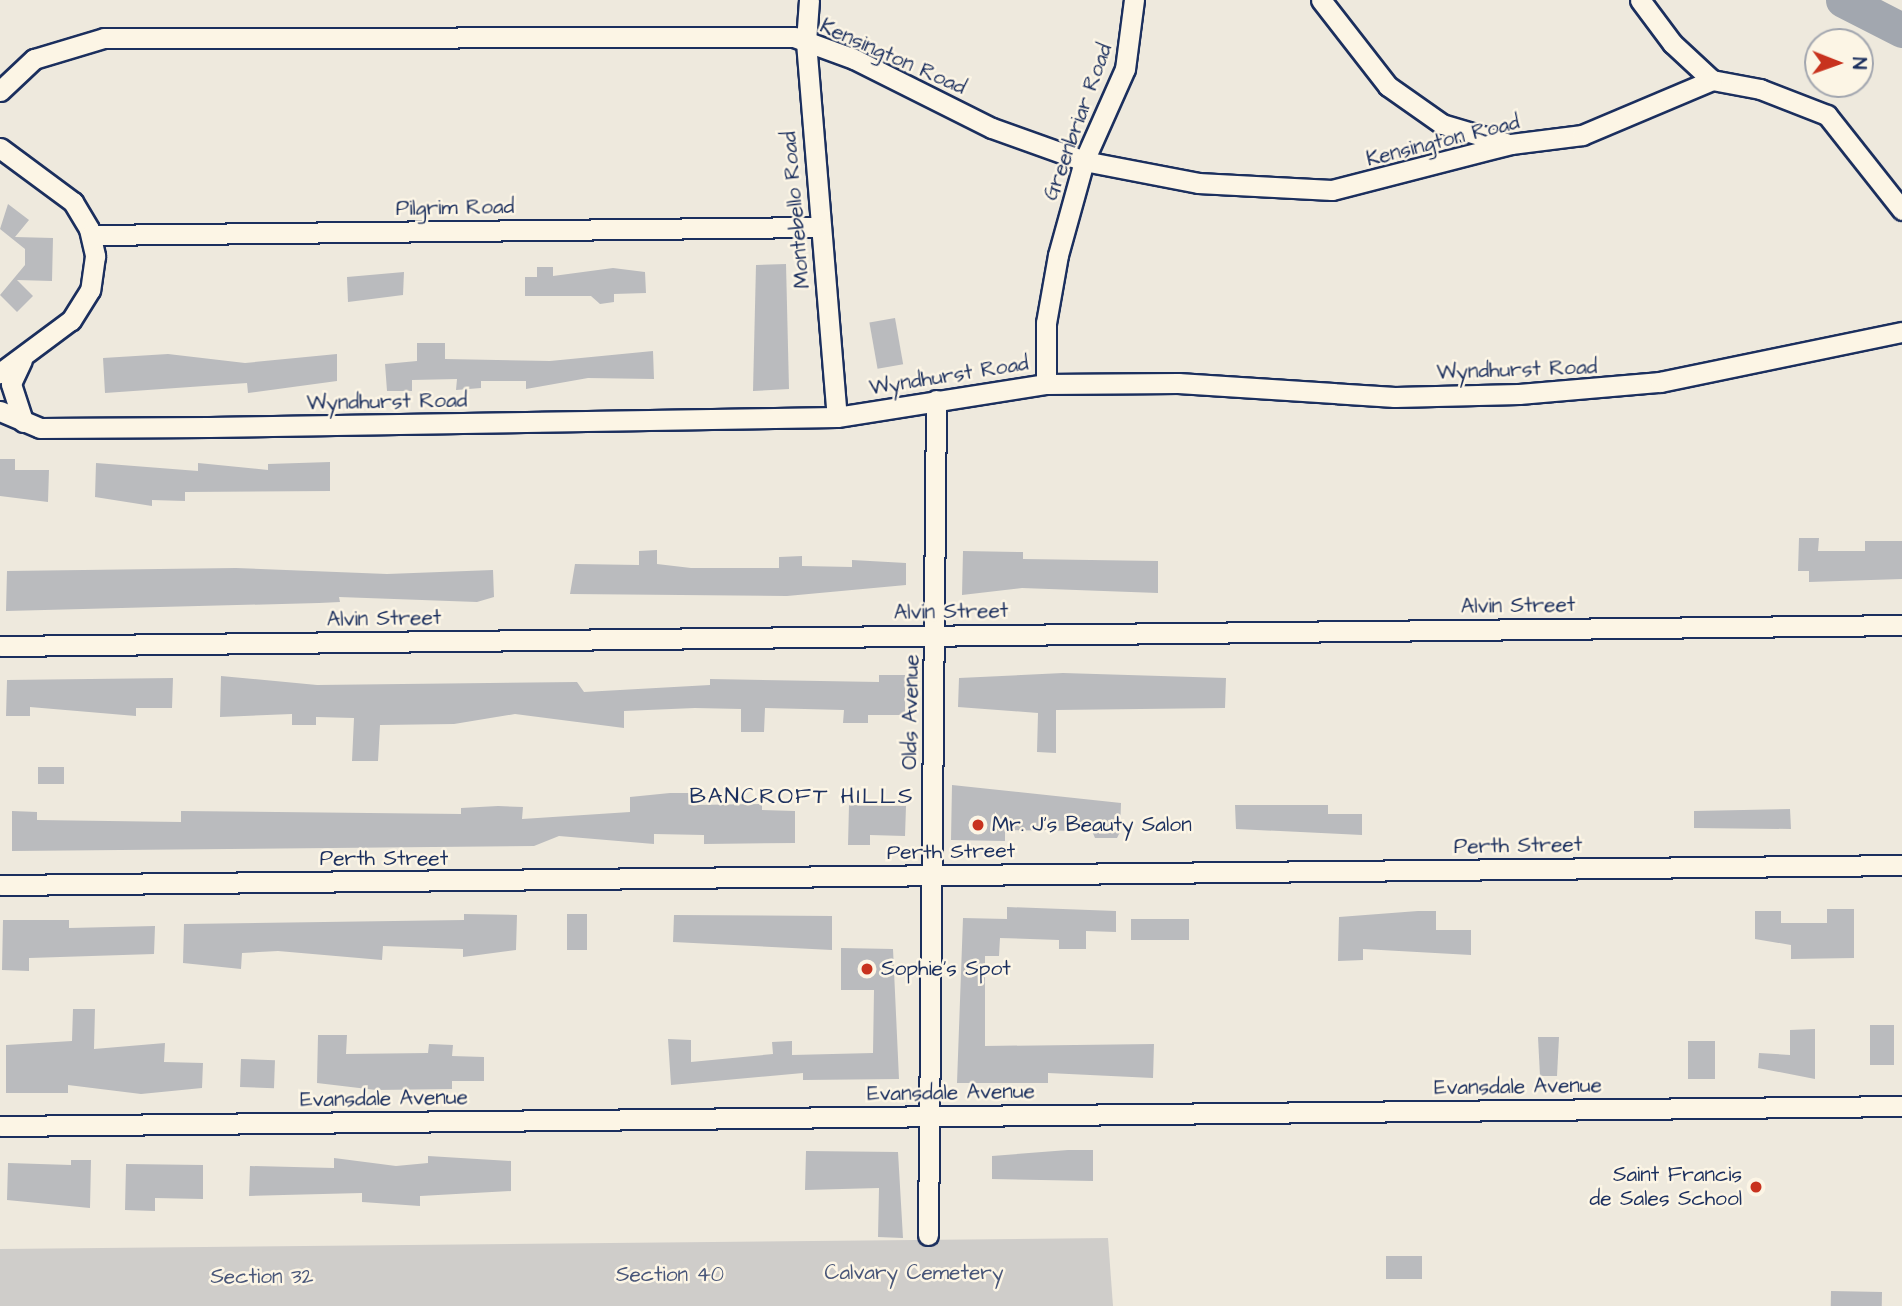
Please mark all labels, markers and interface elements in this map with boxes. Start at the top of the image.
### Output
street label: Kensington Road [816,14,970,100]
north arrow [1804,28,1874,98]
street label: Greenbriar Road [1038,40,1118,204]
text: N [1845,57,1872,70]
street label: Kensington Road [1364,110,1522,172]
street label: Montebello Road [777,130,815,290]
street label: Pilgrim Road [396,194,514,222]
street label: Wyndhurst Road [868,351,1030,401]
street label: Wyndhurst Road [1436,355,1598,385]
street label: Wyndhurst Road [306,388,468,416]
street label: Alvin Street [1461,592,1575,620]
street label: Alvin Street [894,598,1008,626]
street label: Alvin Street [327,605,441,633]
street label: Olds Avenue [897,654,925,770]
district label: BANCROFT HILLS [691,782,913,810]
place label: Mr. J's Beauty Salon [992,812,1192,838]
marker: Mr. J's Beauty Salon [970,817,986,833]
street label: Perth Street [1454,832,1582,860]
street label: Perth Street [887,838,1015,866]
street label: Perth Street [320,846,448,872]
place label: Sophie's Spot [881,956,1011,982]
marker: Sophie's Spot [859,961,875,977]
street label: Evansdale Avenue [1434,1073,1602,1101]
street label: Evansdale Avenue [867,1079,1035,1107]
street label: Evansdale Avenue [300,1085,468,1113]
place label: Saint Francis de Sales School [1590,1162,1742,1212]
marker: Saint Francis de Sales School [1748,1179,1764,1195]
park label: Calvary Cemetery [825,1260,1003,1286]
park label: Section 40 [616,1262,724,1288]
park label: Section 32 [210,1264,314,1290]

